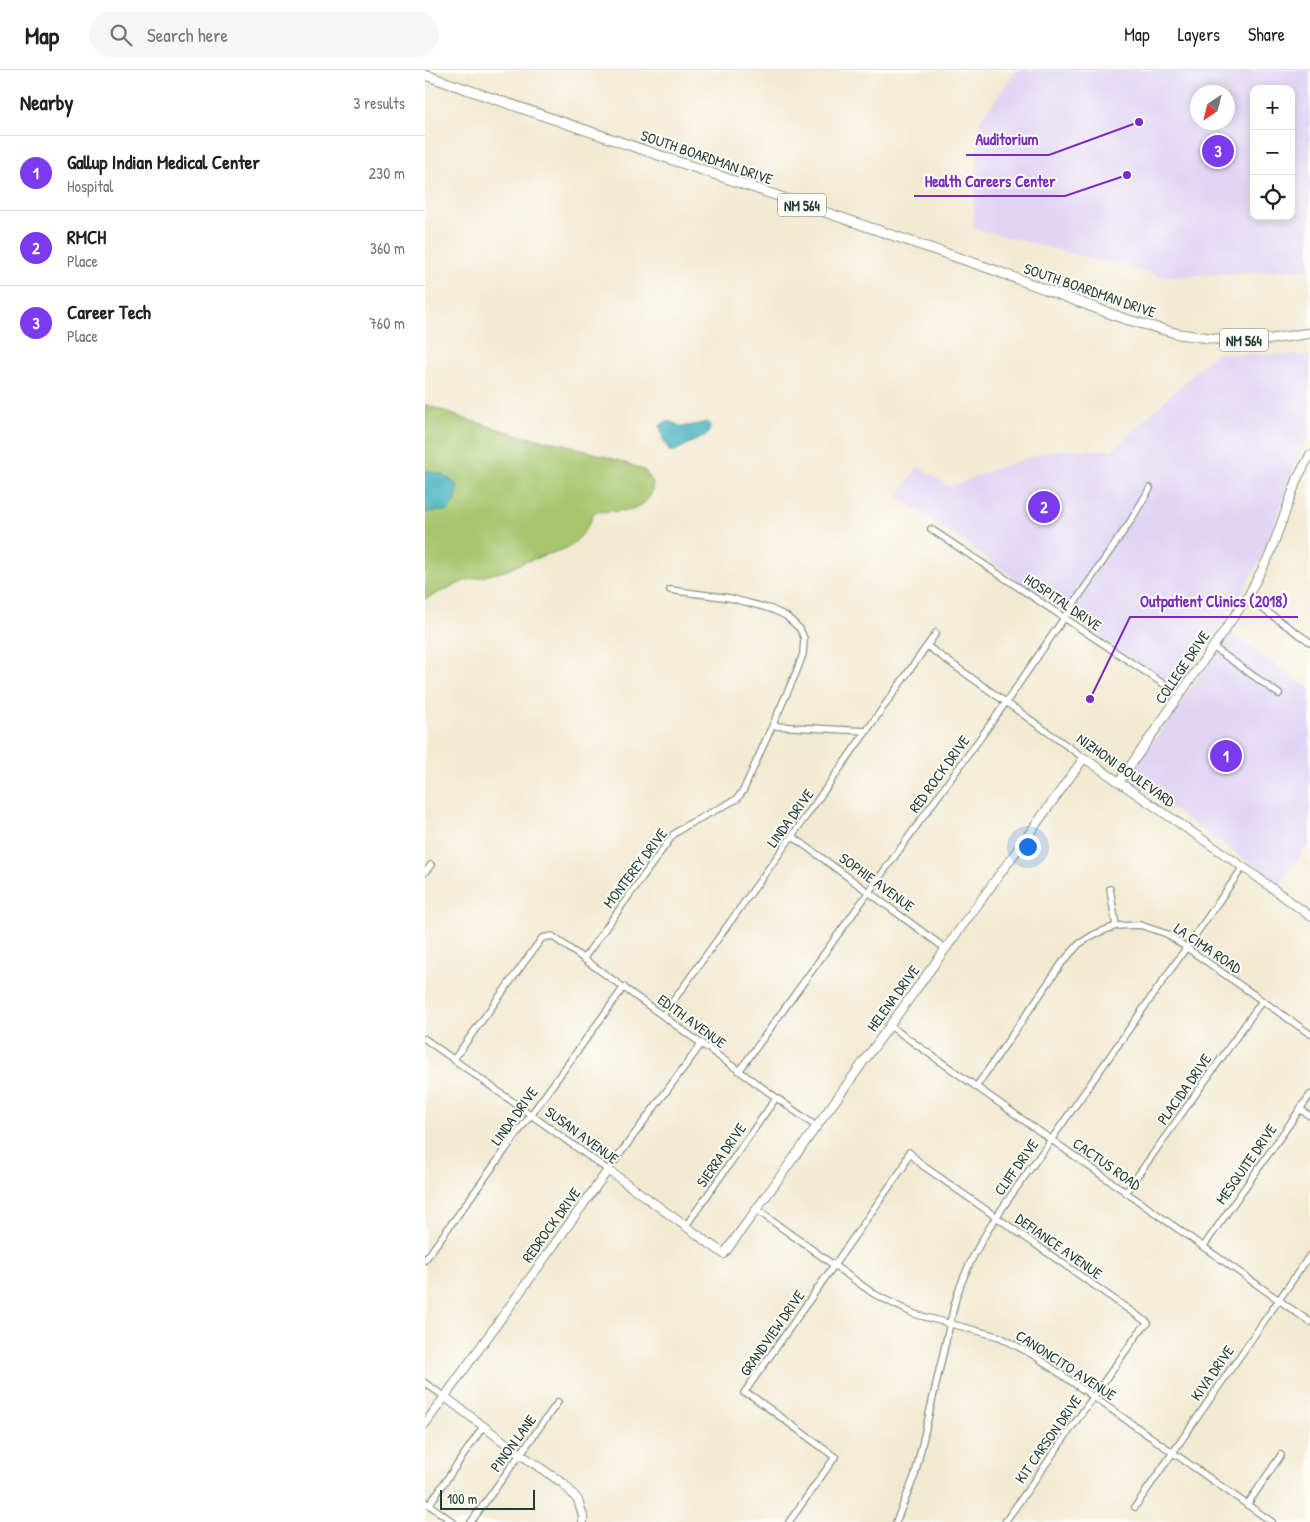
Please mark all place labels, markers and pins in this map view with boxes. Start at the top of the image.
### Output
callout: Auditorium [966,124,1049,155]
pin: 3 [1202,132,1234,170]
callout: Health Careers Center [914,165,1065,196]
pin: 2 [1028,488,1060,526]
callout: Outpatient Clinics (2018) [1130,586,1298,617]
pin: 1 [1210,737,1242,775]

